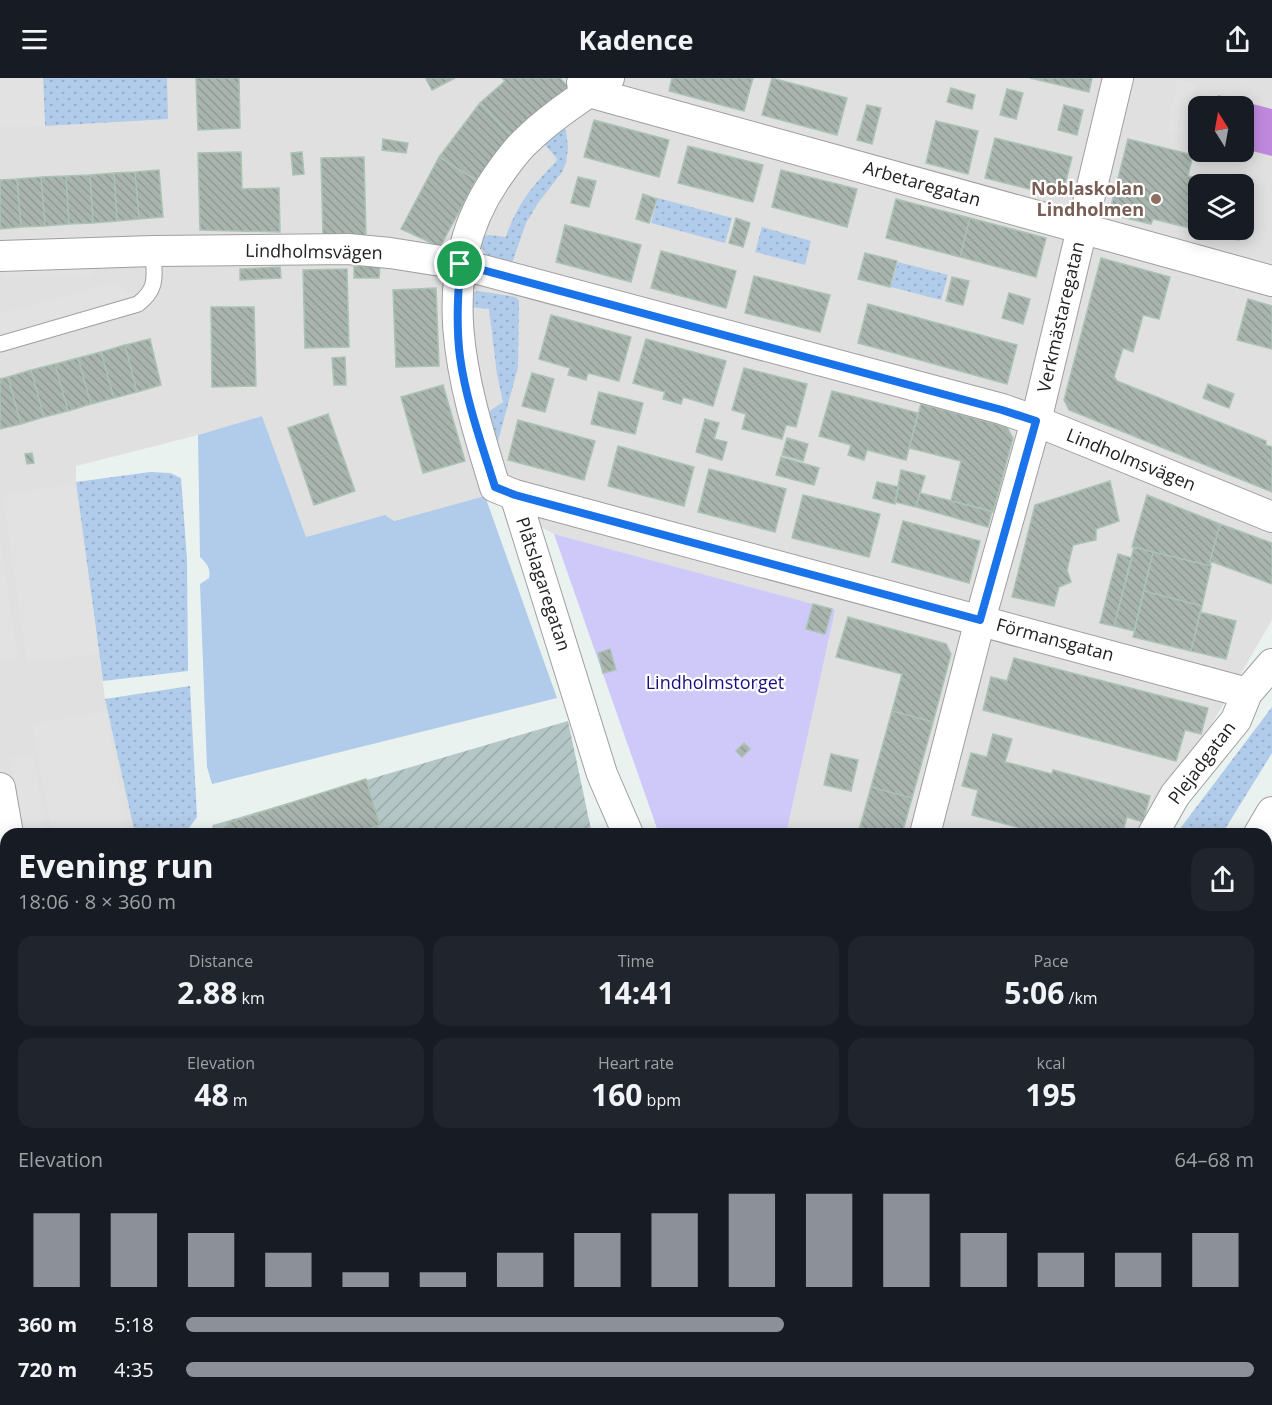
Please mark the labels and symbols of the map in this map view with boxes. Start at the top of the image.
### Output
north arrow [1188,96,1254,162]
street label: Arbetaregatan [861,155,984,211]
place label: Noblaskolan Lindholmen [1031,176,1144,221]
marker: Noblaskolan Lindholmen [1149,192,1163,206]
street label: Lindholmsvägen [245,238,383,264]
pin [434,238,485,289]
street label: Verkmästaregatan [1031,239,1089,395]
street label: Lindholmsvägen [1063,422,1200,496]
street label: Plåtslagaregatan [511,514,577,654]
street label: Förmansgatan [994,612,1117,666]
park label: Lindholmstorget [646,670,784,694]
street label: Plejadgatan [1162,716,1240,809]

